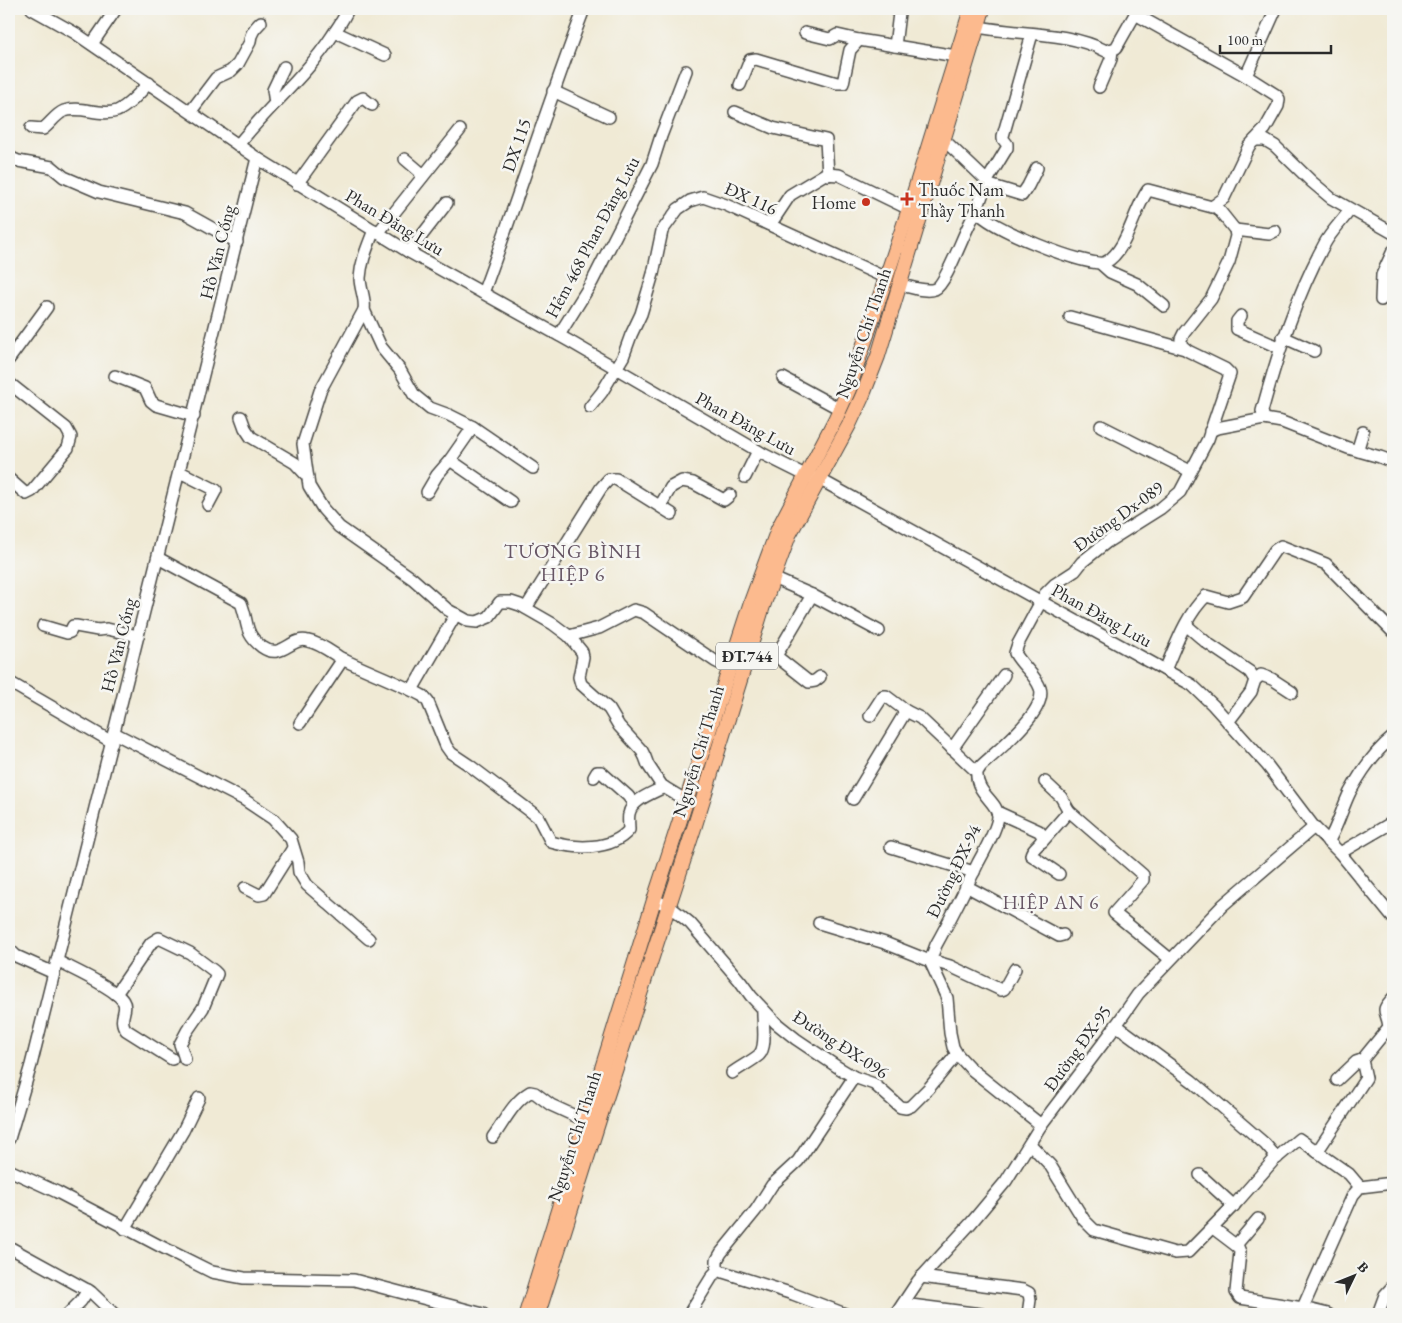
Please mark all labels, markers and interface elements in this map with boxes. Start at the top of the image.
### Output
scale bar [1220,22,1331,54]
text: 100 m [1227,30,1264,49]
street label: DX 115 [496,115,536,175]
street label: Hẻm 468 Phan Đăng Lưu [540,152,645,322]
street label: ĐX 116 [721,176,781,220]
place label: Thuốc Nam Thầy Thanh [918,178,1005,222]
street label: Phan Đăng Lưu [341,183,449,261]
place label: Home [811,191,856,214]
marker: Thuốc Nam Thầy Thanh [900,192,914,206]
marker: Home [860,196,872,208]
street label: Hồ Văn Cống [194,202,240,302]
street label: Nguyễn Chí Thanh [830,265,896,401]
street label: Phan Đăng Lưu [692,386,801,460]
street label: Đường Dx-089 [1068,475,1168,556]
district label: TƯƠNG BÌNH HIỆP 6 [504,538,642,587]
street label: Phan Đăng Lưu [1048,578,1157,652]
street label: Hồ Văn Cống [95,595,141,695]
road number: ĐT.744 [716,642,778,669]
street label: Nguyễn Chí Thanh [667,682,729,820]
street label: Đường ĐX-94 [921,820,986,921]
district label: HIỆP AN 6 [1003,890,1099,915]
street label: Đường ĐX-95 [1038,1000,1116,1096]
street label: Đường ĐX-096 [789,1005,893,1084]
street label: Nguyễn Chí Thanh [542,1068,606,1204]
north arrow [1330,1250,1380,1300]
text: B [1354,1258,1373,1277]

